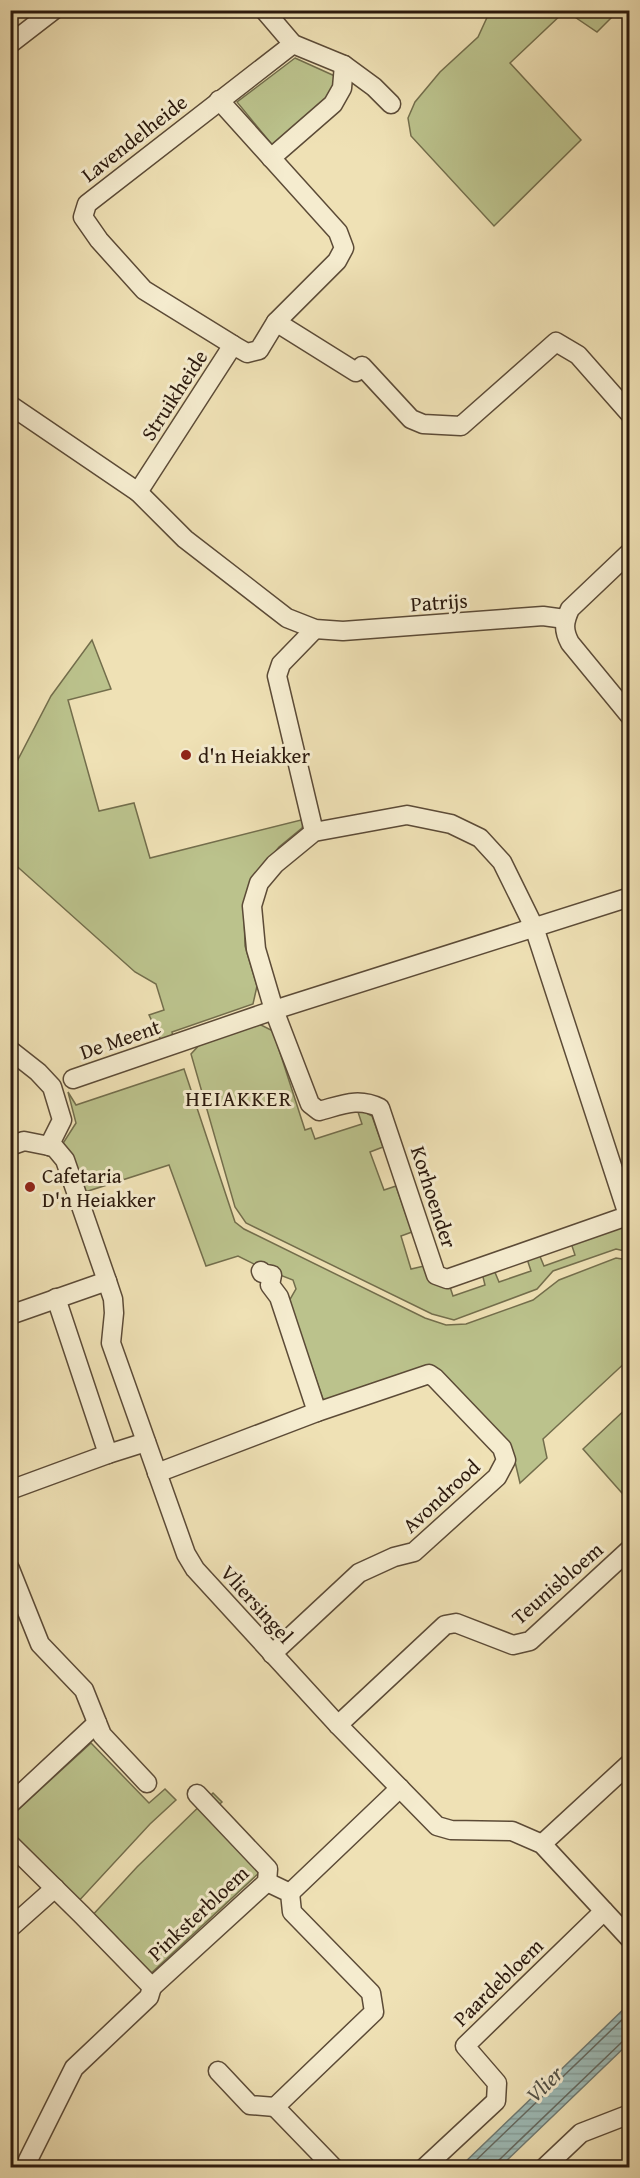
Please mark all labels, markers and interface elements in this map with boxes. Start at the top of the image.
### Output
street label: Lavendelheide [74,87,194,189]
street label: Struikheide [133,343,215,447]
street label: Patrijs [409,585,469,619]
place label: d'n Heiakker [198,740,310,771]
marker: d'n Heiakker [179,748,193,762]
street label: De Meent [76,1011,165,1067]
district label: HEIAKKER [185,1082,293,1114]
street label: Korhoender [403,1142,465,1252]
place label: Cafetaria D'n Heiakker [42,1160,156,1215]
marker: Cafetaria D'n Heiakker [23,1180,37,1194]
street label: Avondrood [395,1451,487,1540]
street label: Teunisbloem [504,1534,610,1632]
street label: Vliersingel [213,1558,301,1650]
street label: Pinksterbloem [140,1858,256,1968]
street label: Paardebloem [446,1931,550,2033]
water label: Vlier [518,2058,571,2110]

